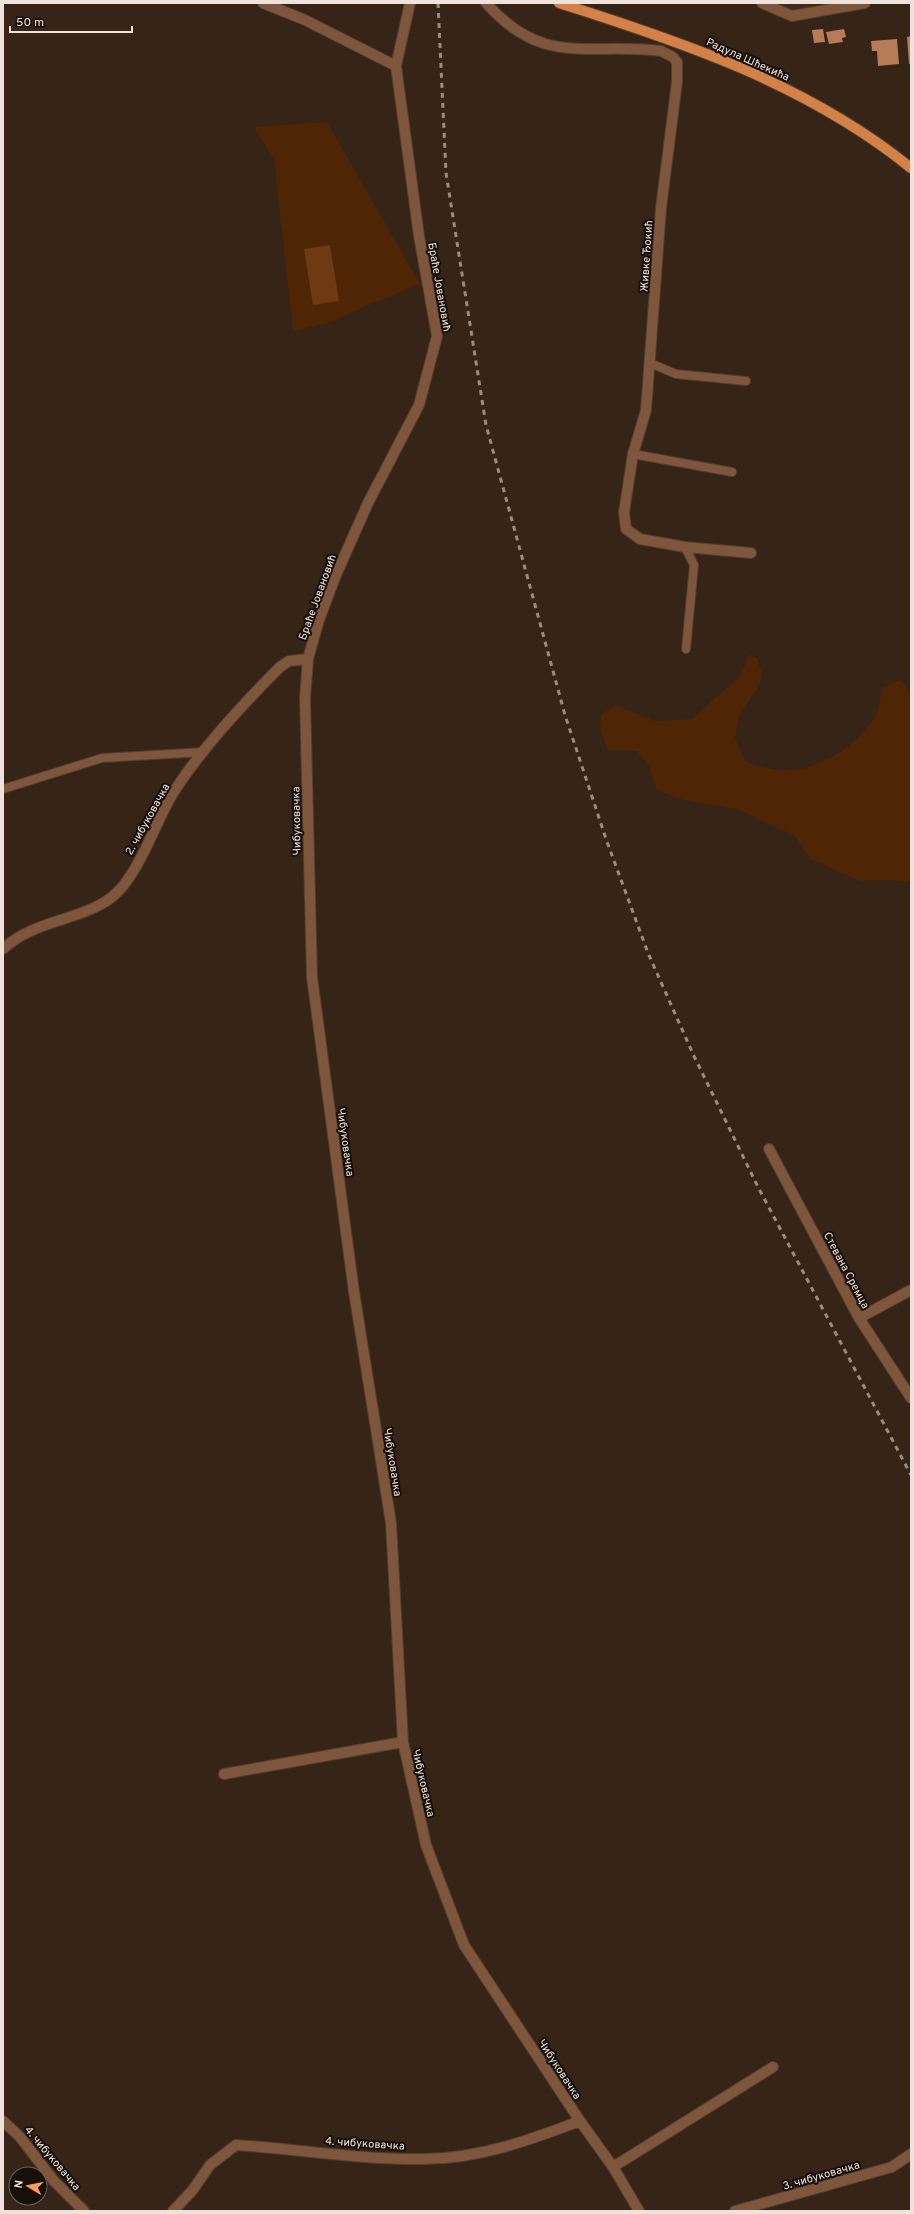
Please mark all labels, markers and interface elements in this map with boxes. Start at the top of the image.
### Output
scale bar [10,8,132,34]
text: 50 m [16,15,44,31]
street label: Радула Шћекића [704,35,792,85]
street label: Живке Ђокић [638,220,656,292]
street label: Браће Јовановић [424,242,454,333]
street label: Браће Јовановић [296,553,340,642]
street label: 2. чибуковачка [122,781,173,858]
street label: Чибуковачка [289,786,305,856]
street label: Чибуковачка [333,1107,357,1177]
street label: Стевана Сремца [820,1230,872,1311]
street label: Чибуковачка [380,1427,404,1498]
street label: Чибуковачка [408,1748,438,1819]
street label: Чибуковачка [535,2037,584,2102]
street label: 4. чибуковачка [21,2124,83,2194]
street label: 4. чибуковачка [325,2134,405,2154]
street label: 3. чибуковачка [781,2158,862,2194]
north arrow [8,2166,48,2206]
text: N [12,2179,27,2190]

